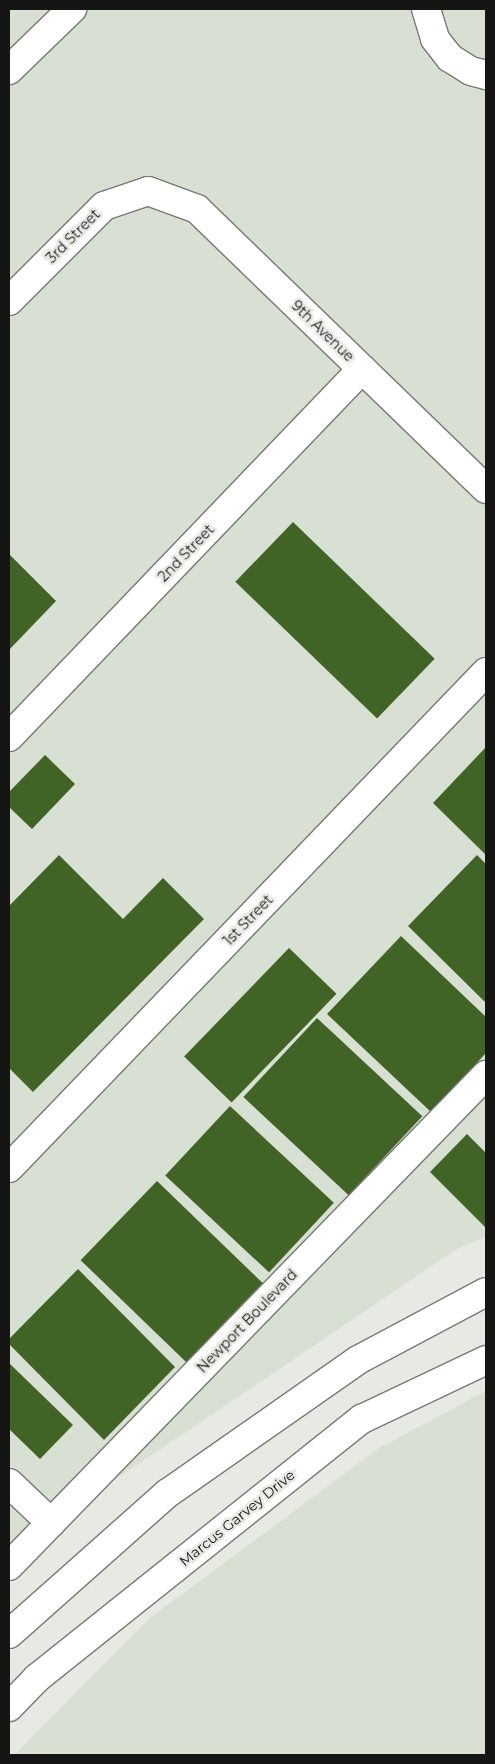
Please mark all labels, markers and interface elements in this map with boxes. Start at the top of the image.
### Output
street label: 3rd Street [43,206,103,266]
street label: 9th Avenue [288,297,358,365]
street label: 2nd Street [155,521,217,585]
street label: 1st Street [220,891,276,949]
street label: Newport Boulevard [193,1266,301,1376]
street label: Marcus Garvey Drive [176,1466,298,1570]

